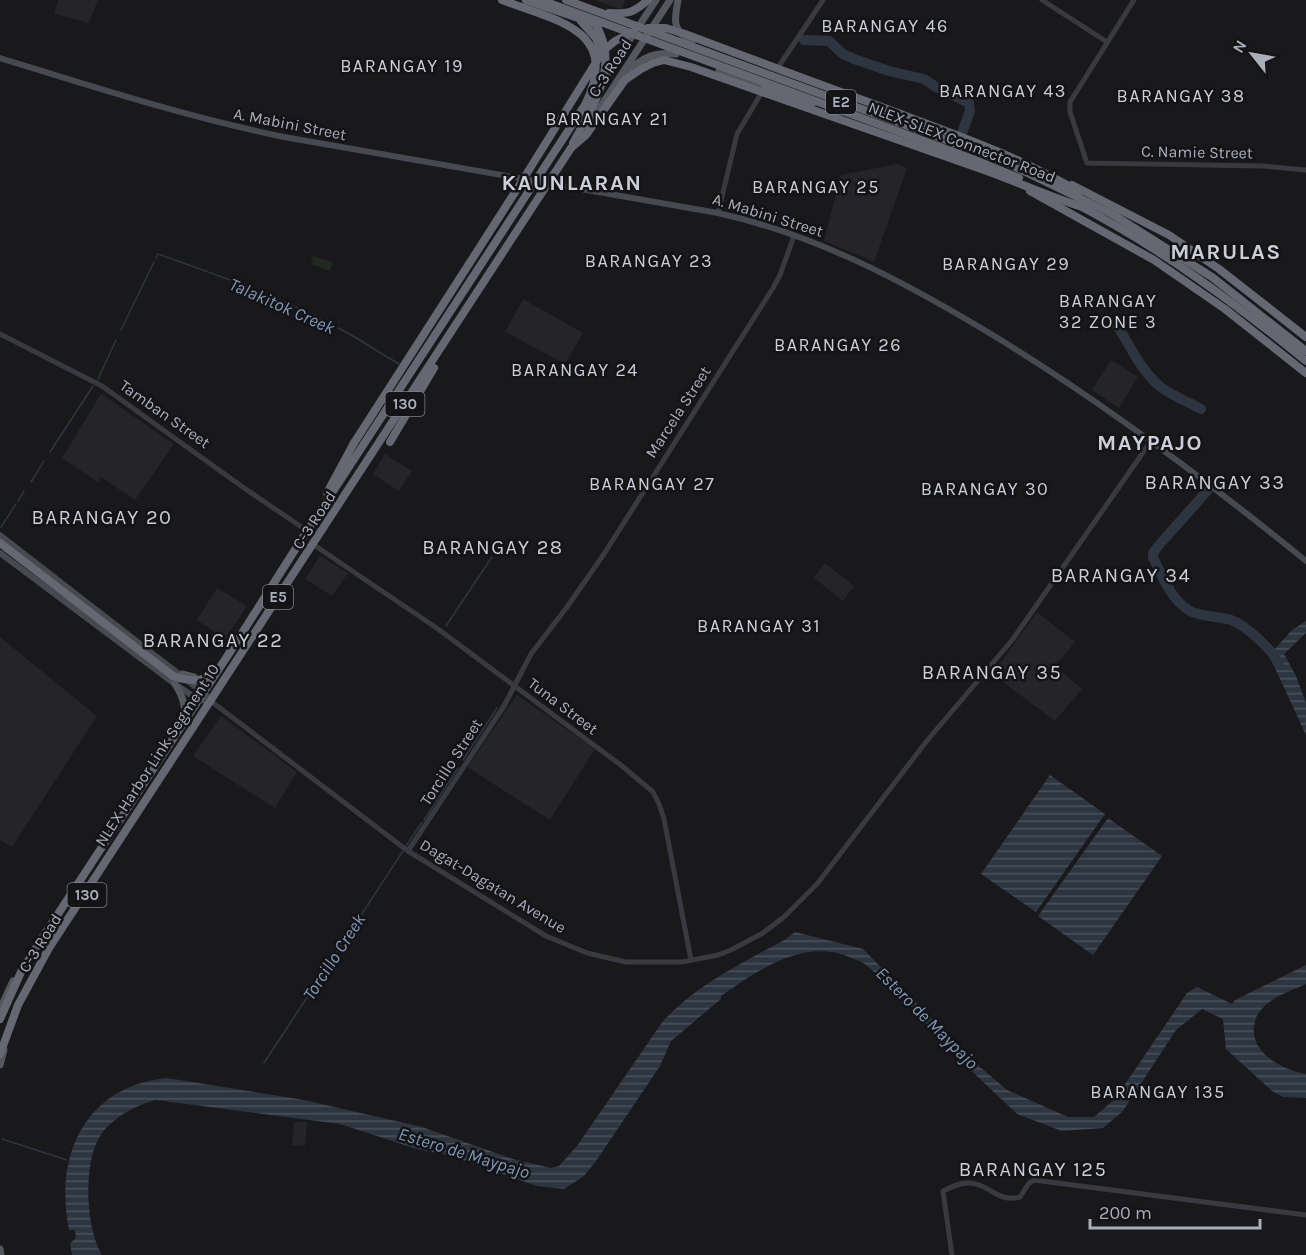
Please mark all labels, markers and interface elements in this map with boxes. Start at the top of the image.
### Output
district label: BARANGAY 46 [821,15,949,37]
north arrow [1222,24,1282,84]
street label: C-3 Road [584,35,636,101]
text: N [1228,37,1251,56]
district label: BARANGAY 19 [340,55,464,77]
district label: BARANGAY 43 [939,80,1067,102]
district label: BARANGAY 38 [1116,85,1246,107]
road number: E2 [826,90,856,114]
street label: NLEX-SLEX Connector Road [866,97,1058,187]
street label: A. Mabini Street [232,104,348,144]
district label: BARANGAY 21 [545,108,669,130]
street label: C. Namie Street [1141,142,1253,162]
district label: KAUNLARAN [502,170,642,196]
district label: BARANGAY 25 [752,176,880,198]
street label: A. Mabini Street [710,189,826,241]
district label: MARULAS [1170,239,1282,265]
district label: BARANGAY 23 [585,250,713,272]
district label: BARANGAY 29 [942,253,1070,275]
water label: Talakitok Creek [226,273,339,339]
district label: BARANGAY 32 ZONE 3 [1059,290,1157,333]
district label: BARANGAY 26 [774,334,902,356]
district label: BARANGAY 24 [511,359,639,381]
street label: Marcela Street [641,363,715,461]
street label: Tamban Street [116,376,214,452]
road number: 130 [386,392,424,416]
district label: MAYPAJO [1097,430,1203,456]
district label: BARANGAY 33 [1144,471,1286,494]
district label: BARANGAY 27 [589,473,715,495]
district label: BARANGAY 30 [921,478,1049,500]
street label: C-3 Road [288,487,340,553]
district label: BARANGAY 20 [32,506,172,529]
district label: BARANGAY 28 [422,536,564,559]
district label: BARANGAY 34 [1051,564,1191,587]
road number: E5 [263,585,293,609]
district label: BARANGAY 31 [697,615,821,637]
district label: BARANGAY 22 [143,629,283,652]
street label: NLEX Harbor Link Segment 10 [91,660,223,850]
district label: BARANGAY 35 [922,661,1062,684]
street label: Tuna Street [524,674,602,738]
street label: Torcillo Street [416,715,486,809]
street label: Dagat-Dagatan Avenue [417,835,569,937]
road number: 130 [68,883,106,907]
water label: Torcillo Creek [298,909,371,1004]
street label: C-3 Road [15,910,65,976]
water label: Estero de Maypajo [871,962,983,1074]
district label: BARANGAY 135 [1090,1081,1226,1103]
water label: Estero de Maypajo [396,1123,532,1183]
district label: BARANGAY 125 [959,1158,1107,1181]
scale bar [1090,1192,1260,1230]
text: 200 m [1099,1202,1152,1224]

